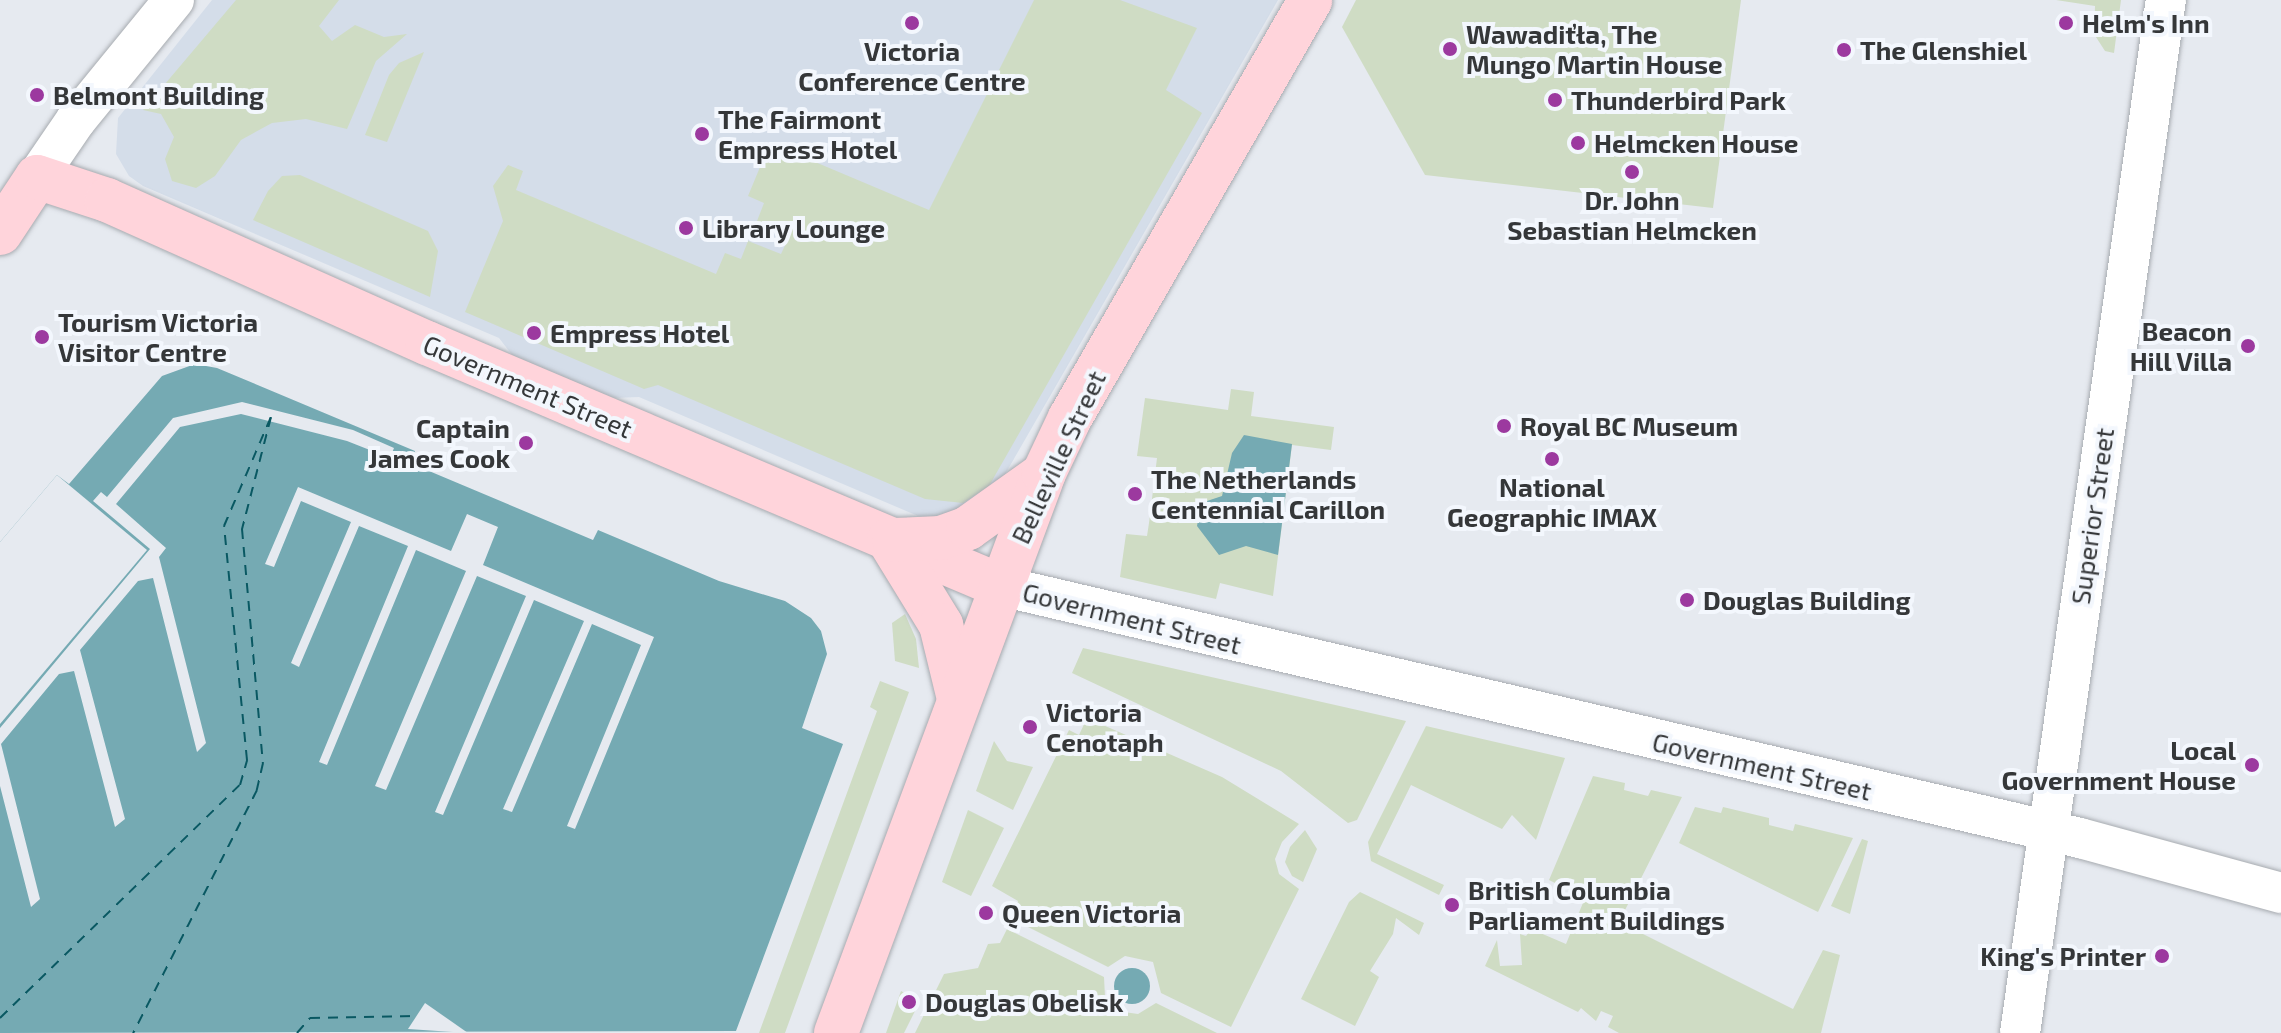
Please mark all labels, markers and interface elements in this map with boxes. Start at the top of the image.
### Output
place label: Helm's Inn [2082,7,2210,39]
marker: Victoria Conference Centre [903,14,921,32]
marker: Helm's Inn [2057,14,2075,32]
place label: Wawadiťła, The Mungo Martin House [1466,18,1723,80]
place label: The Glenshiel [1860,34,2027,66]
place label: Victoria Conference Centre [798,35,1026,96]
marker: Wawadiťła, The Mungo Martin House [1441,40,1459,58]
marker: The Glenshiel [1835,41,1853,59]
place label: Belmont Building [53,79,264,111]
place label: Thunderbird Park [1571,84,1786,116]
marker: Belmont Building [28,86,46,104]
marker: Thunderbird Park [1546,91,1564,109]
place label: The Fairmont Empress Hotel [718,103,897,164]
marker: The Fairmont Empress Hotel [693,125,711,143]
place label: Helmcken House [1594,127,1798,159]
marker: Helmcken House [1569,134,1587,152]
marker: Dr. John Sebastian Helmcken [1623,163,1641,181]
place label: Dr. John Sebastian Helmcken [1507,184,1757,246]
place label: Library Lounge [702,212,886,244]
marker: Library Lounge [677,219,695,237]
place label: Tourism Victoria Visitor Centre [58,306,259,368]
place label: Beacon Hill Villa [2128,315,2232,376]
place label: Empress Hotel [550,317,729,349]
marker: Empress Hotel [525,324,543,342]
marker: Tourism Victoria Visitor Centre [33,328,51,346]
street label: Government Street [419,328,637,444]
marker: Beacon Hill Villa [2239,337,2257,355]
street label: Belleville Street [1004,366,1112,548]
place label: Royal BC Museum [1520,410,1739,442]
place label: Captain James Cook [368,412,510,474]
marker: Royal BC Museum [1495,417,1513,435]
street label: Superior Street [2064,425,2120,607]
marker: Captain James Cook [517,434,535,452]
marker: National Geographic IMAX [1543,450,1561,468]
place label: The Netherlands Centennial Carillon [1151,463,1386,524]
place label: National Geographic IMAX [1447,471,1657,532]
marker: The Netherlands Centennial Carillon [1126,485,1144,503]
street label: Government Street [1020,576,1244,660]
place label: Douglas Building [1703,584,1911,616]
marker: Douglas Building [1678,591,1696,609]
place label: Victoria Cenotaph [1046,696,1164,758]
marker: Victoria Cenotaph [1021,718,1039,736]
street label: Government Street [1649,726,1875,806]
place label: Local Government House [2002,734,2236,796]
marker: Local Government House [2243,756,2261,774]
place label: British Columbia Parliament Buildings [1468,874,1725,936]
marker: British Columbia Parliament Buildings [1443,896,1461,914]
place label: Queen Victoria [1002,897,1182,929]
marker: Queen Victoria [977,904,995,922]
place label: King's Printer [1980,940,2146,972]
marker: King's Printer [2153,947,2171,965]
place label: Douglas Obelisk [925,986,1123,1018]
marker: Douglas Obelisk [900,993,918,1011]

